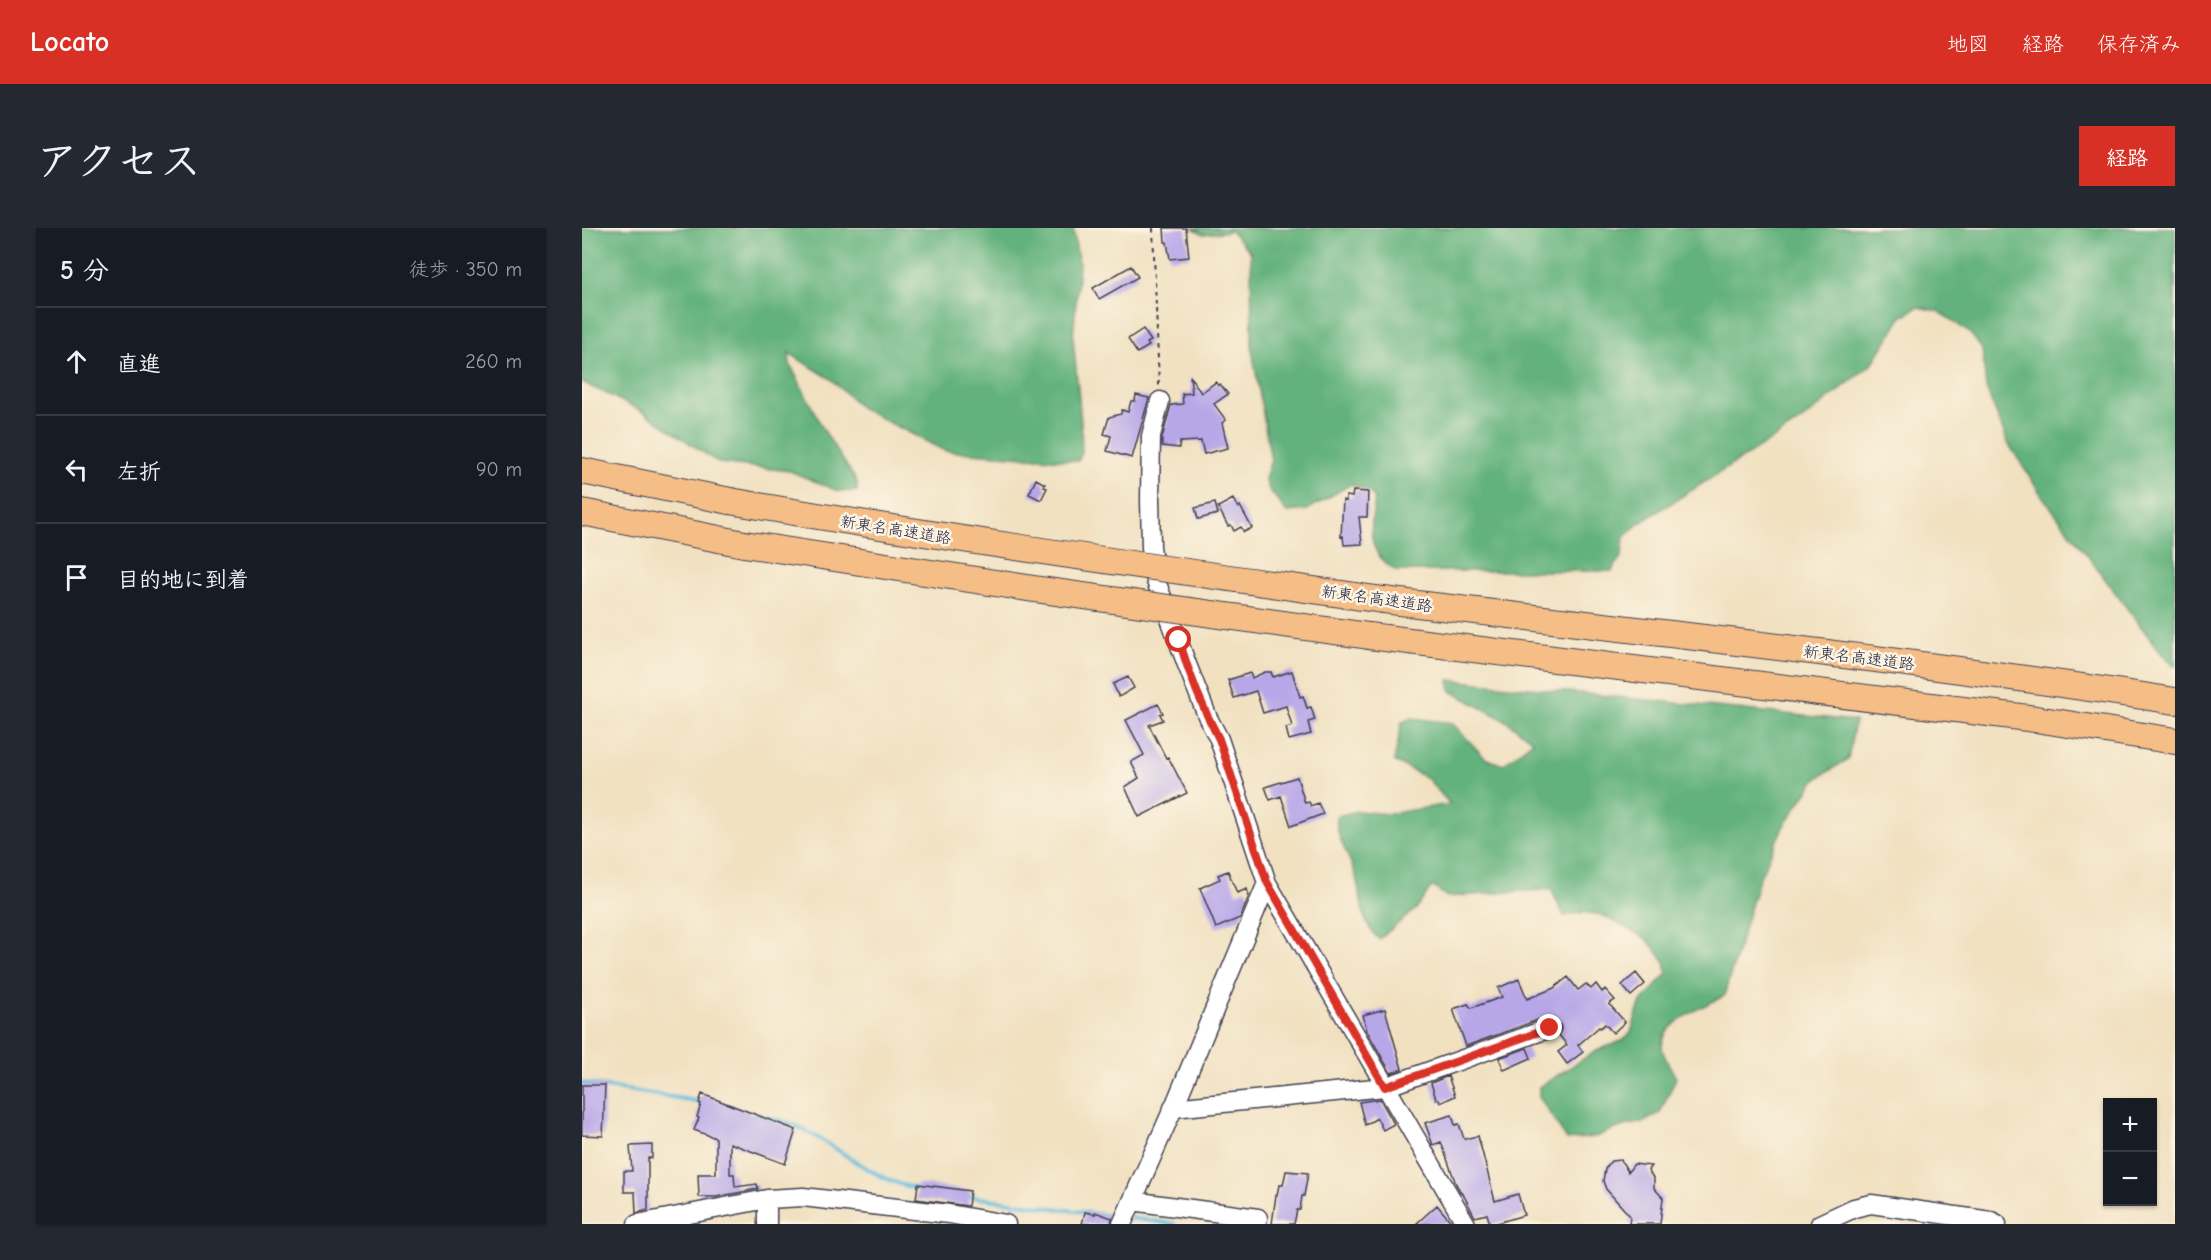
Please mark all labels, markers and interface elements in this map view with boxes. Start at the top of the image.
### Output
text: Locato [30,26,109,58]
text: 地図 [1947,32,1989,56]
text: 経路 [2022,32,2064,56]
text: 保存済み [2097,32,2181,56]
button: 経路 [2079,126,2175,186]
text: アクセス [36,137,201,186]
text: 5 分 [60,256,109,286]
text: 徒歩 · 350 m [409,258,522,281]
icon: ahead [60,345,93,378]
text: 260 m [465,350,522,373]
text: 直進 [117,351,161,377]
icon: left [60,453,93,486]
text: 90 m [476,458,522,481]
text: 左折 [117,459,161,485]
street label: 新東名高速道路 [839,512,953,548]
icon: arrive [60,561,93,594]
text: 目的地に到着 [117,567,249,593]
street label: 新東名高速道路 [1320,582,1434,616]
route start [1165,626,1191,652]
street label: 新東名高速道路 [1802,642,1916,674]
route end [1536,1014,1562,1040]
map controls [2103,1098,2157,1206]
button: + [2103,1098,2157,1152]
button: − [2103,1152,2157,1206]

